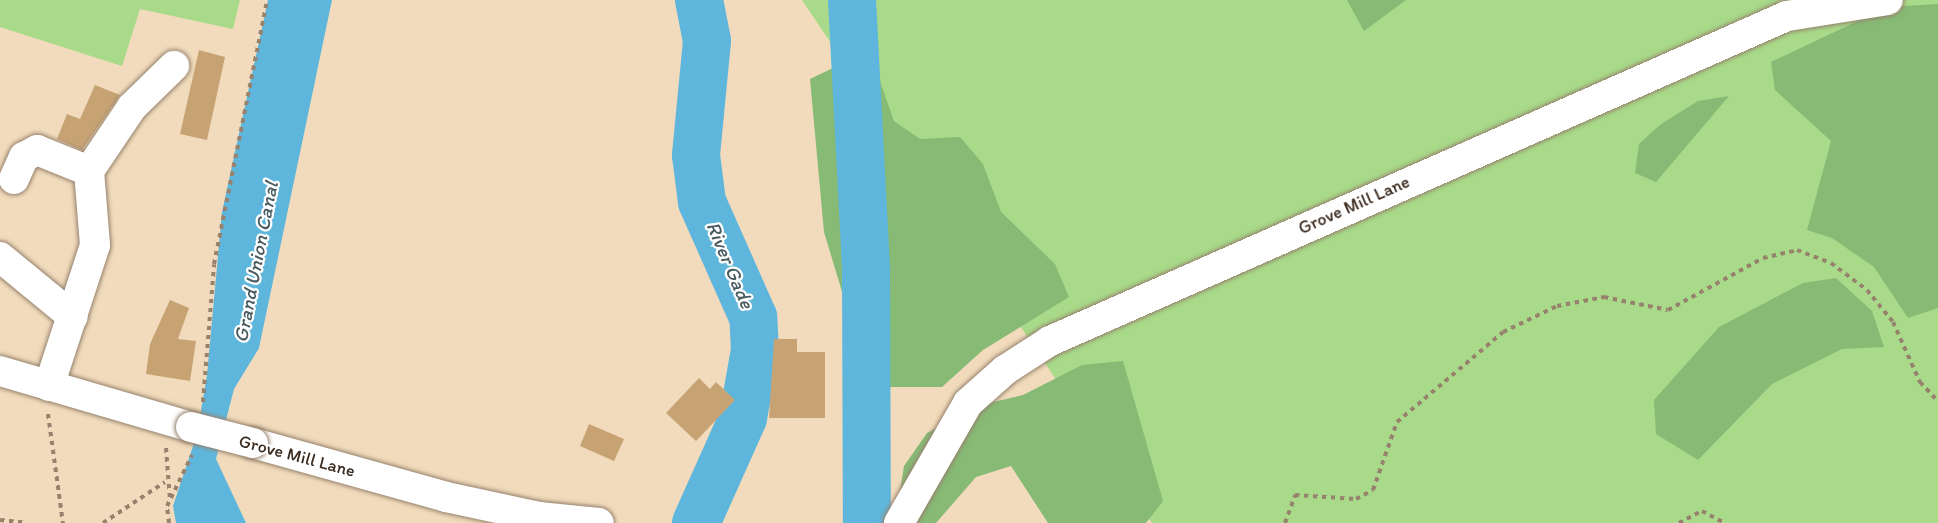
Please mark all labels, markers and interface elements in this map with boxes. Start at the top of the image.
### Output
street label: Grove Mill Lane [1295,171,1413,239]
water label: Grand Union Canal [229,180,283,344]
water label: River Gade [701,218,759,312]
street label: Grove Mill Lane [236,430,358,482]

